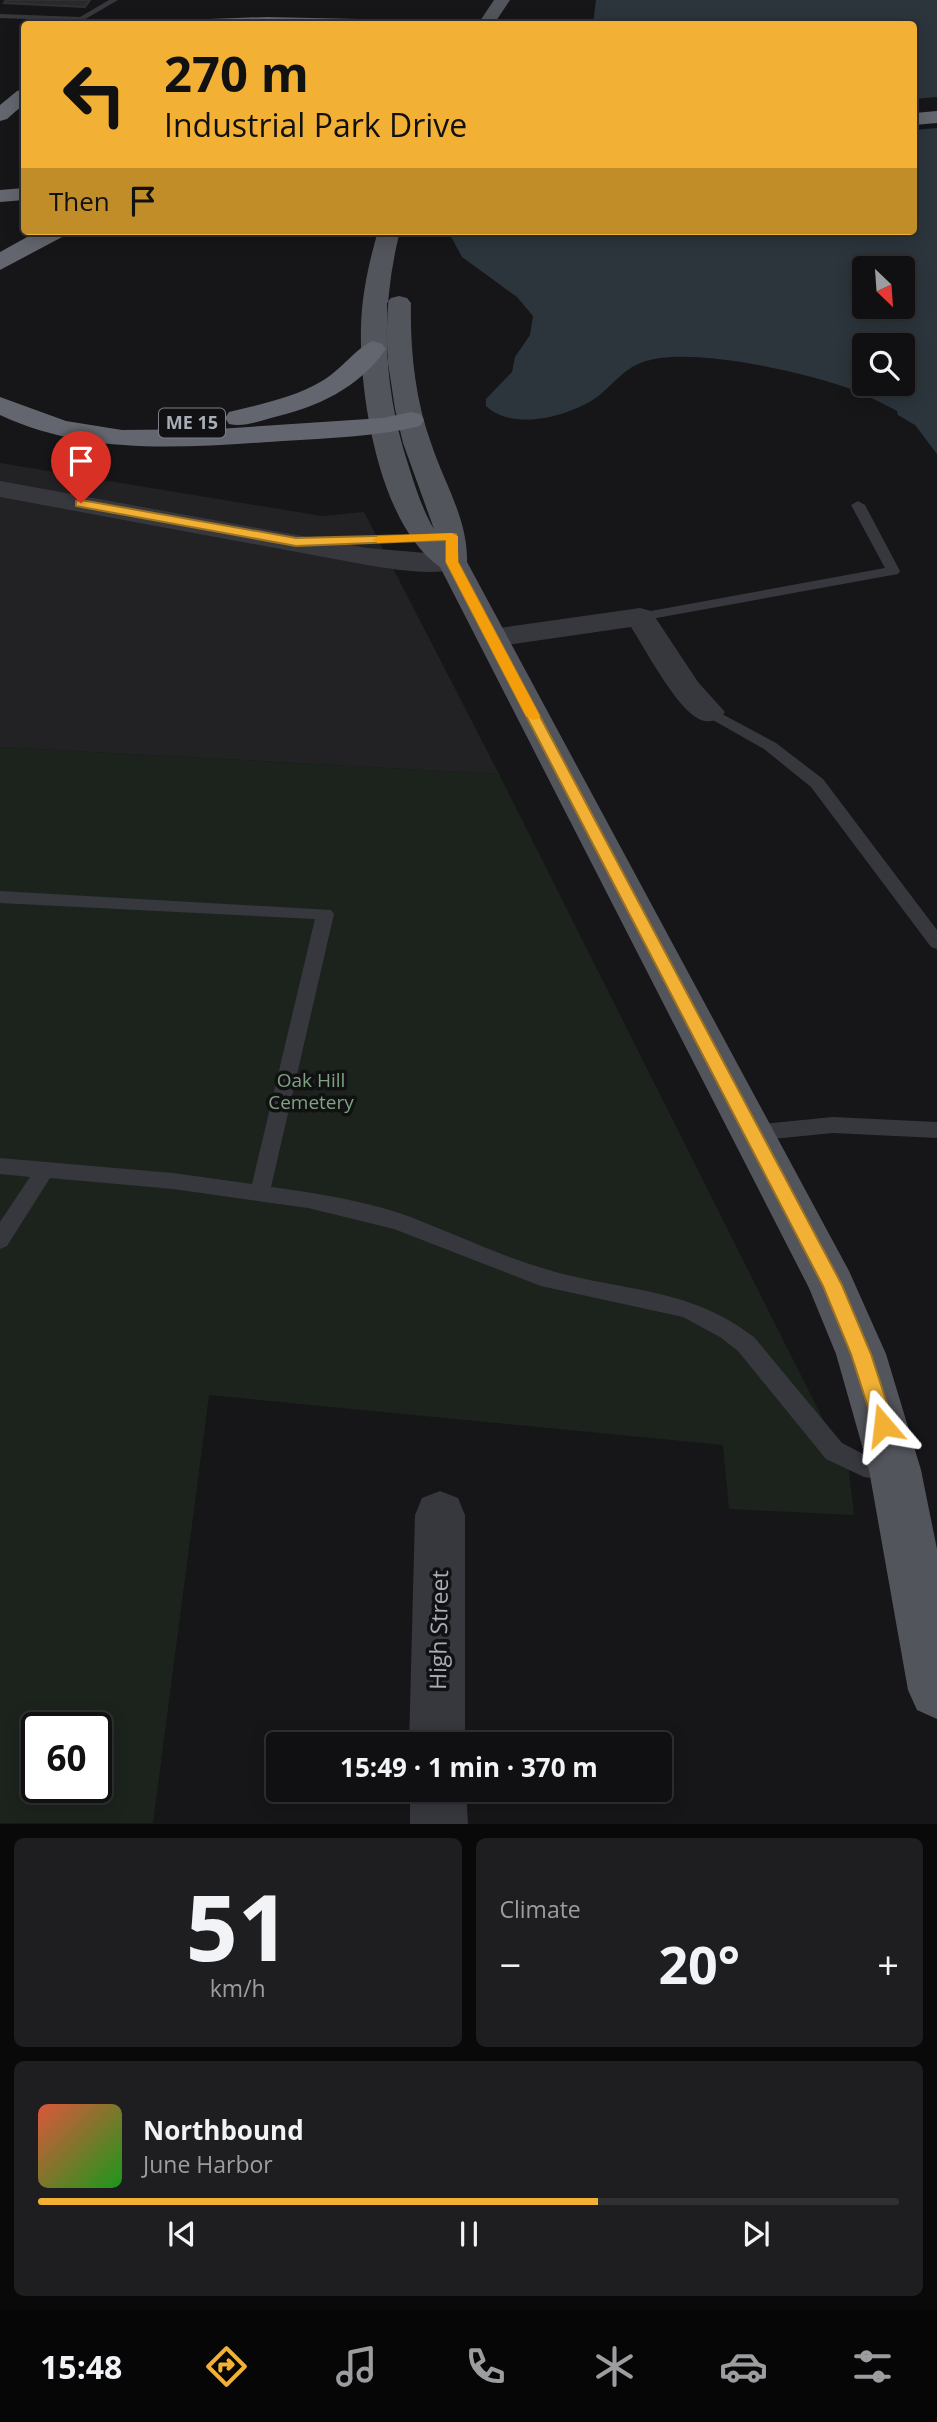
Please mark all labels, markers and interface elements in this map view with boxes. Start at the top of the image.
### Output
text: 270 m [164,40,309,106]
icon: left [49,49,140,140]
text: Industrial Park Drive [164,103,467,146]
icon: arrive [124,182,162,220]
text: Then [49,183,110,219]
north arrow [852,256,915,318]
map controls [852,256,915,396]
button: search [852,333,915,396]
road number: ME 15 [159,408,225,438]
pin [51,431,111,503]
icon: arrive [62,442,100,480]
park label: Oak Hill Cemetery [268,1067,354,1115]
position arrow [846,1388,920,1462]
street label: High Street [421,1570,455,1690]
speed limit sign: 60 [21,1712,112,1803]
text: 15:49 · 1 min · 370 m [340,1749,598,1785]
text: 51 [186,1864,290,1988]
text: Climate [500,1893,581,1925]
text: 20° [658,1928,740,1999]
text: − [500,1938,521,1990]
text: + [877,1938,899,1990]
text: km/h [210,1972,266,2004]
text: Northbound [143,2112,304,2148]
text: June Harbor [143,2148,273,2180]
icon: previous [163,2215,201,2253]
icon: pause [450,2215,488,2253]
icon: next [737,2215,775,2253]
icon: directions [202,2342,251,2391]
icon: music [332,2342,381,2391]
icon: phone [461,2342,510,2391]
icon: climate [590,2342,639,2391]
icon: car [719,2342,768,2391]
icon: filters [848,2342,897,2391]
text: 15:48 [40,2345,122,2388]

